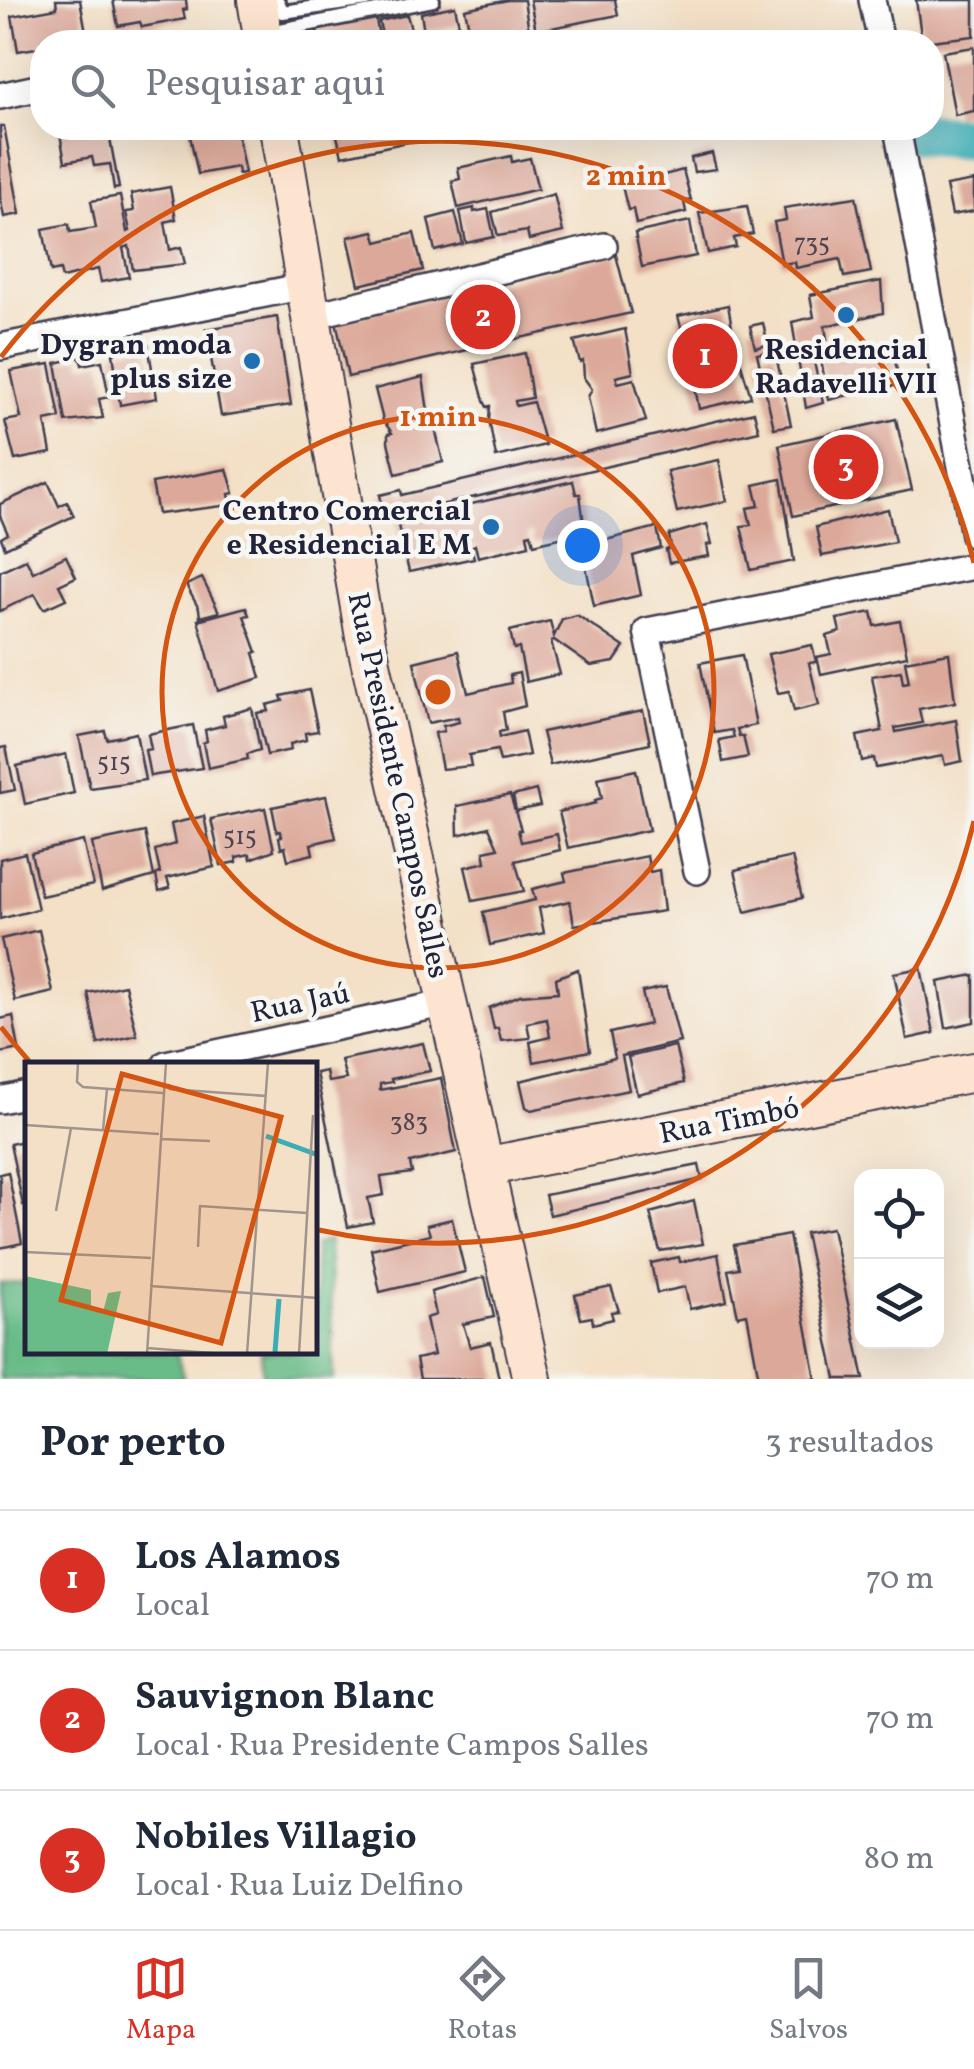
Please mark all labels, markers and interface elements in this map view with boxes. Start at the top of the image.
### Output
search box [30,30,944,140]
icon: search [65,58,120,113]
text: Pesquisar aqui [145,59,385,112]
text: 2 min [586,156,666,198]
house number: 735 [794,227,830,262]
pin: 2 [450,280,516,354]
marker: Residencial Radavelli VII [835,304,857,326]
pin: 1 [672,318,738,394]
place label: Dygran moda plus size [40,325,232,401]
place label: Residencial Radavelli VII [755,330,937,406]
marker: Dygran moda plus size [241,350,263,372]
text: 1 min [399,397,477,439]
pin: 3 [814,430,878,504]
place label: Centro Comercial e Residencial E M [223,491,471,567]
marker: Centro Comercial e Residencial E M [480,516,502,538]
your location [557,520,608,571]
street label: Rua Presidente Campos Salles [336,589,458,982]
centre of rings [420,674,456,710]
house number: 515 [97,746,131,781]
house number: 515 [223,820,257,855]
street label: Rua Jaú [247,973,354,1035]
inset map [25,1062,318,1354]
street label: Rua Timbó [656,1088,803,1156]
house number: 383 [390,1106,428,1141]
map controls [854,1169,944,1349]
button: locate [854,1169,944,1259]
button: layers [854,1259,944,1349]
text: Por perto [40,1415,226,1474]
text: 3 resultados [765,1422,934,1466]
text: Los Alamos [135,1532,341,1585]
text: 1 [66,1558,79,1602]
text: 70 m [866,1558,934,1602]
text: Local [135,1585,210,1629]
text: Sauvignon Blanc [135,1672,434,1725]
text: 2 [64,1698,81,1742]
text: 70 m [866,1698,934,1742]
text: Local · Rua Presidente Campos Salles [135,1725,649,1769]
text: Nobiles Villagio [135,1812,417,1865]
text: 3 [64,1838,81,1882]
text: 80 m [864,1838,934,1882]
text: Local · Rua Luiz Delfino [135,1865,463,1909]
tab: Mapa [126,1951,196,2050]
tab: Rotas [448,1951,517,2050]
tab: Salvos [769,1951,848,2050]

